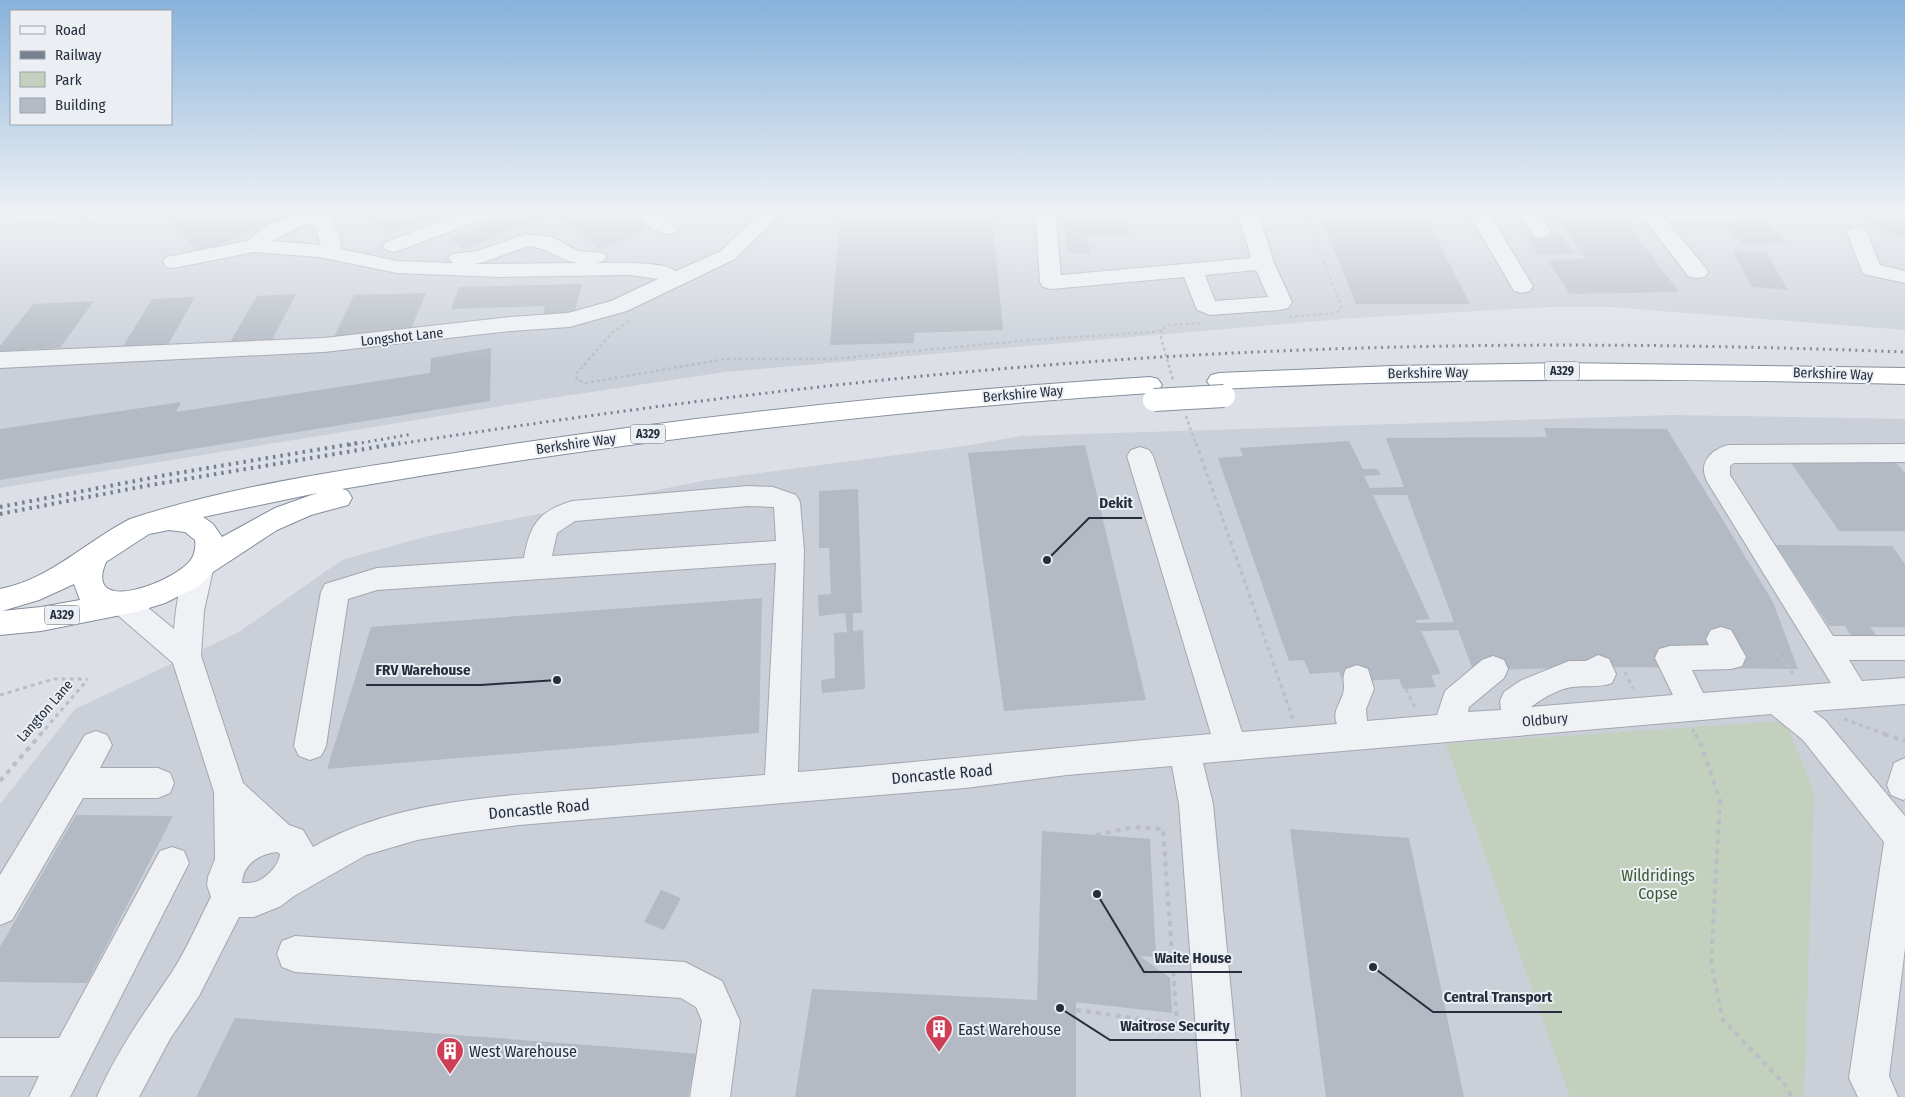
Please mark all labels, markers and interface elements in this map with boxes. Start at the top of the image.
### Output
legend [10,10,172,125]
text: Road [55,21,86,39]
text: Railway [55,46,102,64]
text: Park [55,71,82,89]
text: Building [55,96,106,114]
street label: Longshot Lane [360,324,444,350]
road number: A329 [1544,362,1580,381]
street label: Berkshire Way [1388,364,1469,382]
street label: Berkshire Way [1792,364,1874,384]
street label: Berkshire Way [982,382,1065,406]
road number: A329 [630,424,666,444]
street label: Berkshire Way [535,430,618,458]
callout: Dekit [1089,488,1142,518]
text: Dekit [1099,494,1133,512]
road number: A329 [44,606,80,624]
callout: FRV Warehouse [366,655,481,685]
text: FRV Warehouse [376,661,471,679]
street label: Langton Lane [13,676,77,745]
street label: Oldbury [1521,709,1569,730]
street label: Doncastle Road [891,760,993,788]
street label: Doncastle Road [488,795,590,823]
park label: Wildridings Copse [1621,866,1695,903]
callout: Waite House [1144,942,1242,972]
text: Waite House [1154,949,1232,967]
callout: Central Transport [1433,982,1562,1012]
text: Central Transport [1444,988,1553,1006]
callout: Waitrose Security [1110,1010,1239,1040]
building icon: East Warehouse [924,1014,954,1053]
text: Waitrose Security [1120,1017,1231,1035]
place label: East Warehouse [958,1020,1061,1039]
building icon: West Warehouse [435,1036,465,1075]
place label: West Warehouse [469,1042,577,1061]

